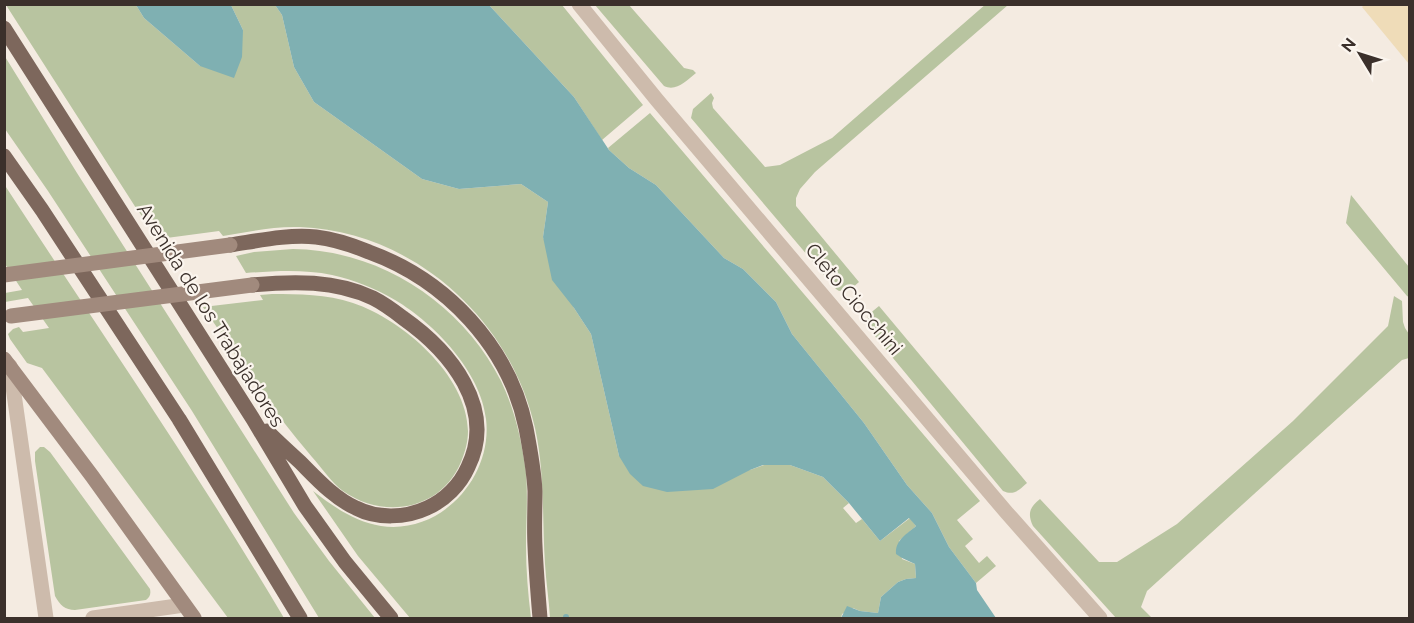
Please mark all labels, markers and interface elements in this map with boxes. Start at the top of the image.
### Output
north arrow [1330,24,1390,84]
text: N [1337,34,1360,56]
street label: Avenida de los Trabajadores [132,199,290,431]
street label: Cleto Ciocchini [800,238,908,360]

